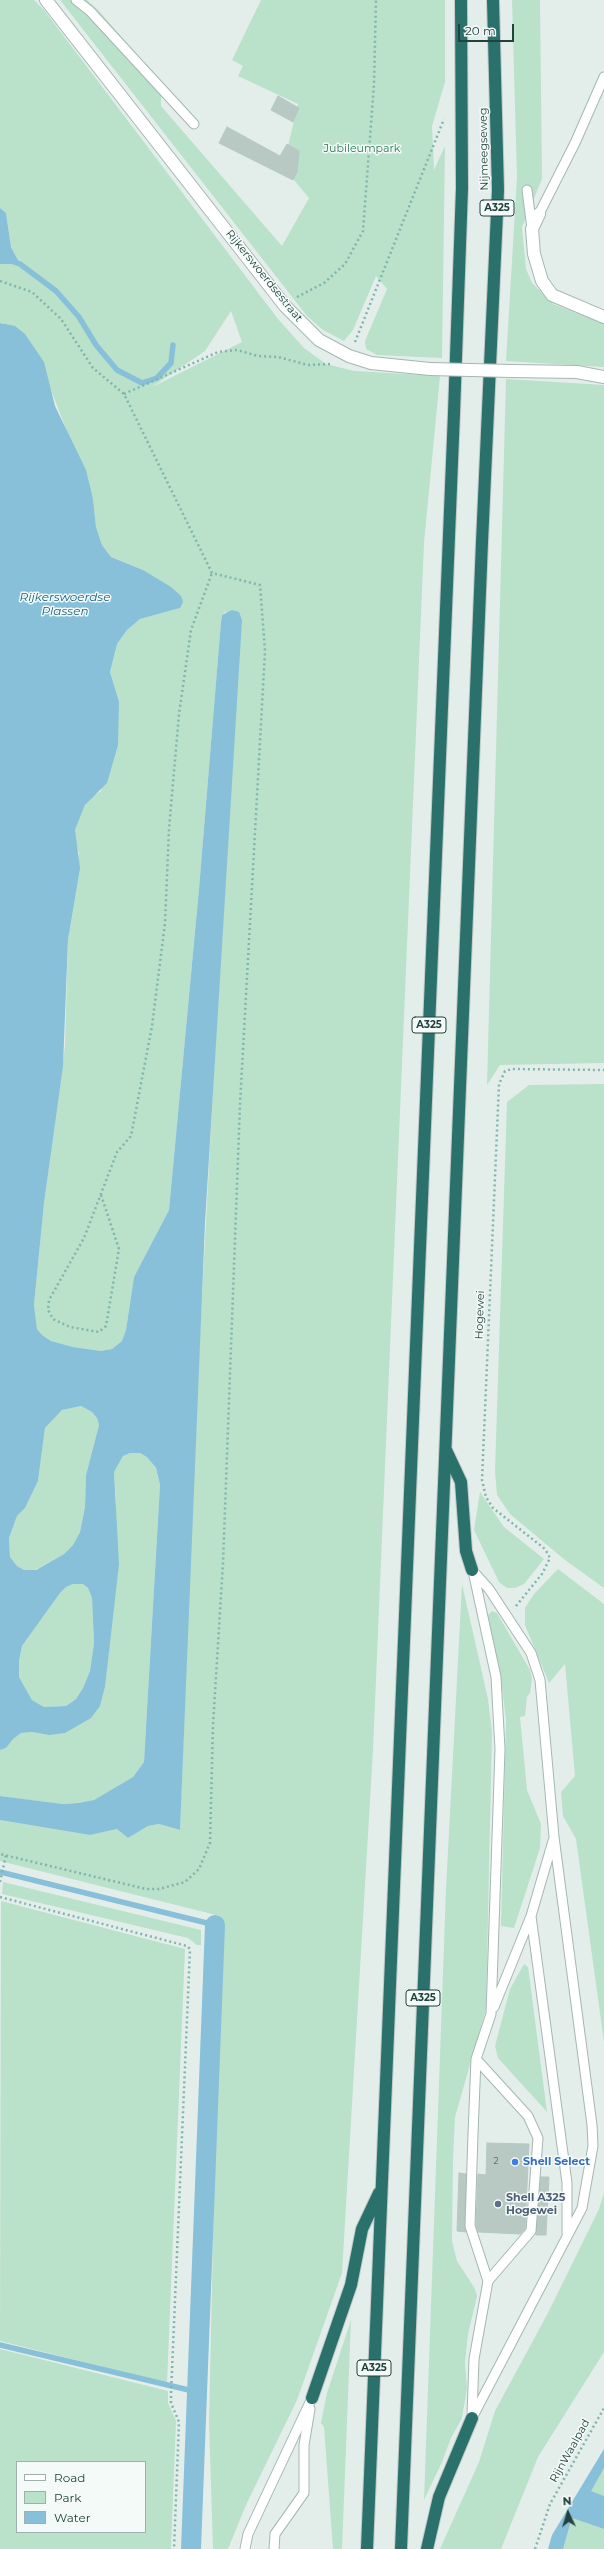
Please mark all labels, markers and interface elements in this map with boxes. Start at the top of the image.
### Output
scale bar [460,16,516,42]
text: 20 m [465,23,496,38]
street label: Nijmeegseweg [477,107,491,191]
park label: Jubileumpark [324,142,400,156]
road number: A325 [480,200,514,216]
street label: Rijkerswoerdsestraat [223,227,305,325]
water label: Rijkerswoerdse Plassen [20,590,110,618]
road number: A325 [412,1017,446,1033]
street label: Hogewei [473,1290,487,1340]
road number: A325 [406,1990,440,2006]
place label: Shell Select [523,2155,590,2169]
house number: 2 [493,2156,499,2166]
marker: Shell Select [510,2157,520,2167]
place label: Shell A325 Hogewei [506,2191,565,2217]
marker: Shell A325 Hogewei [493,2199,503,2209]
road number: A325 [357,2360,391,2376]
street label: RijnWaalpad [547,2417,593,2485]
legend [16,2461,146,2533]
text: Road [54,2470,85,2485]
text: Park [54,2490,81,2505]
north arrow [548,2493,588,2533]
text: N [562,2494,572,2508]
text: Water [54,2510,90,2525]

